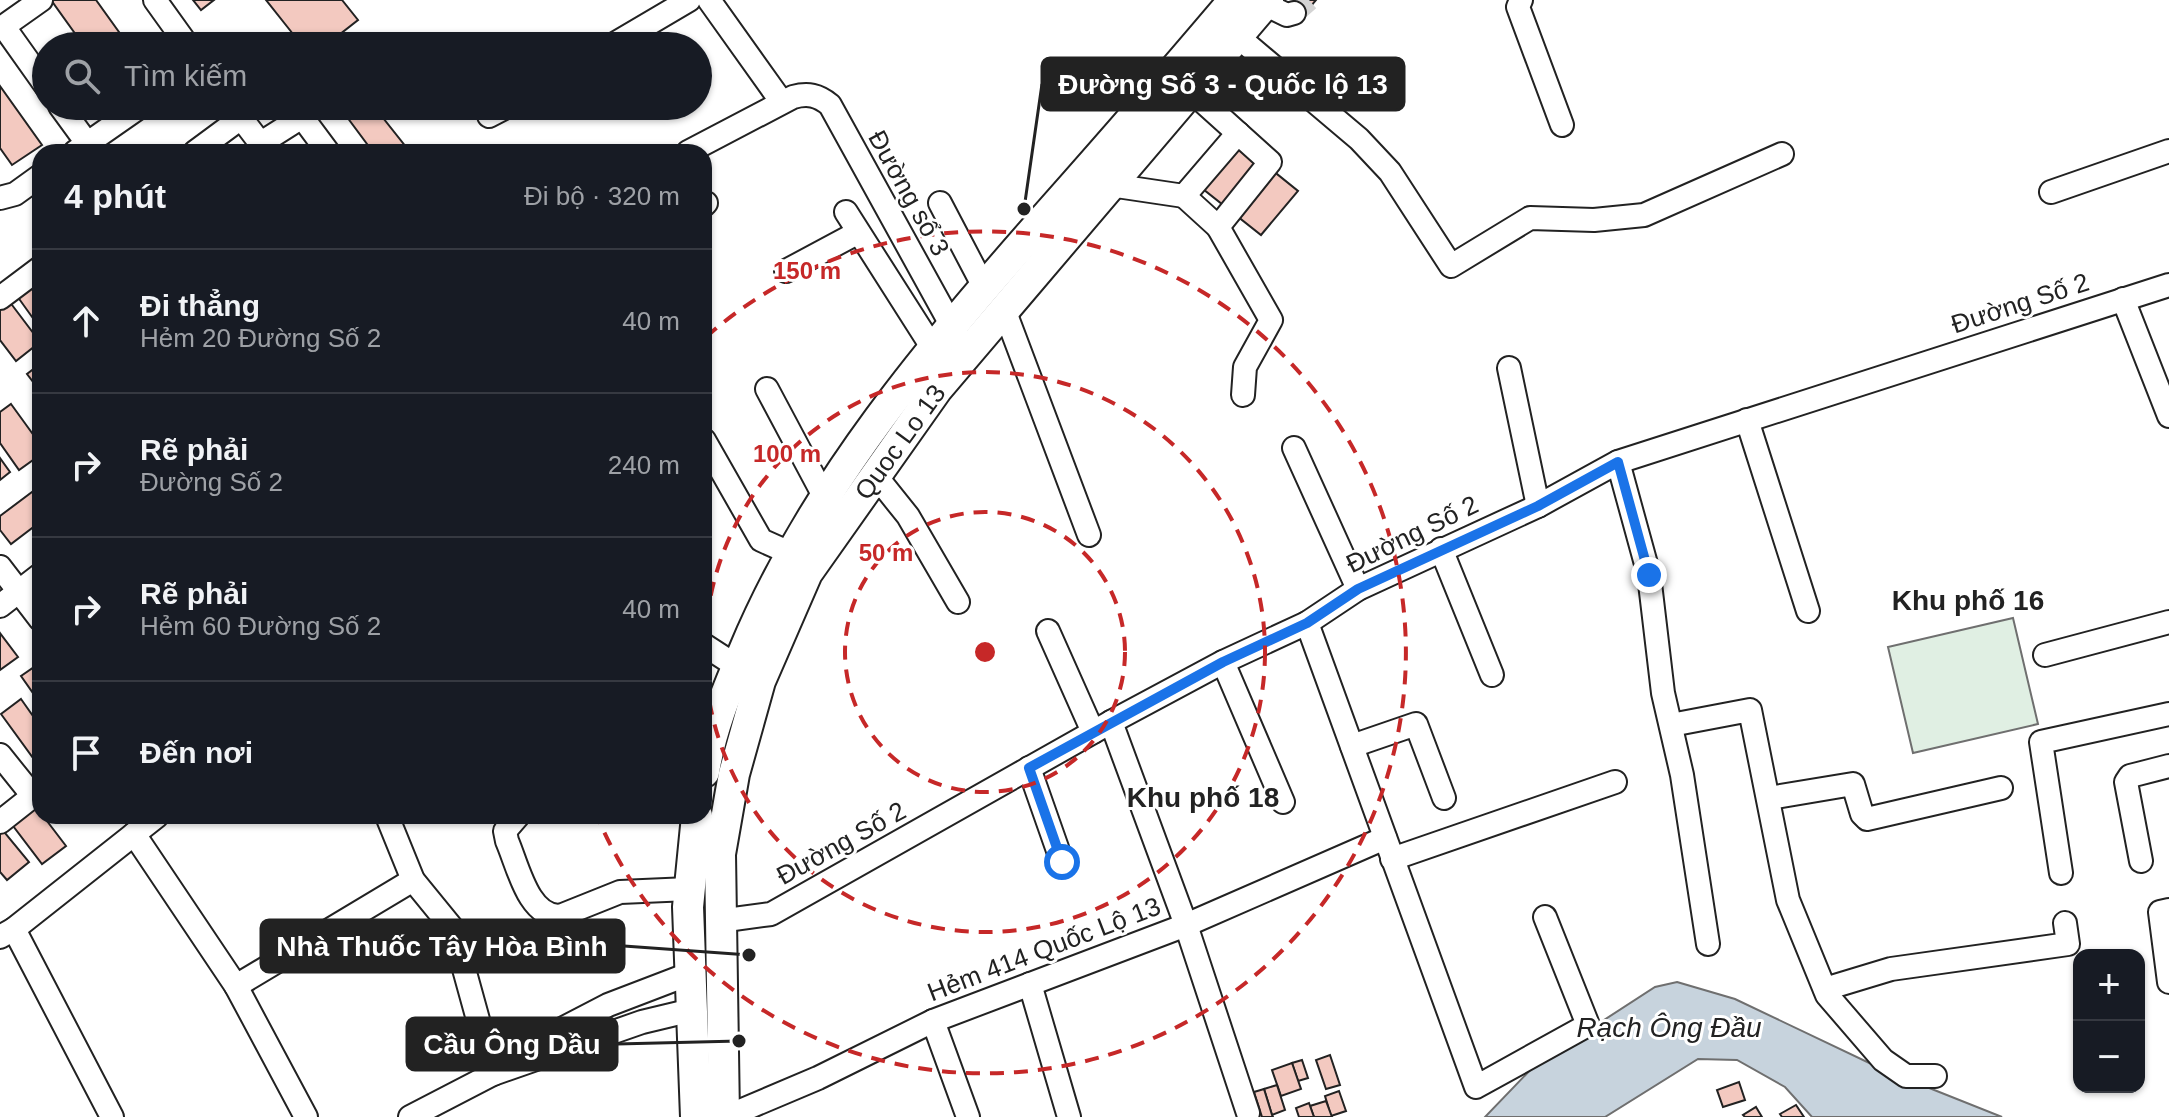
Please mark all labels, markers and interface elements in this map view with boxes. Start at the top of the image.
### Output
search box [32,32,712,120]
icon: search [60,54,104,98]
callout: Đường Số 3 - Quốc lộ 13 [1042,58,1404,110]
text: Tìm kiếm [124,59,247,92]
text: Đường Số 3 - Quốc lộ 13 [1058,69,1388,100]
street label: Đường sổ 3 [862,125,956,261]
text: 4 phút [64,177,166,215]
text: Đi bộ · 320 m [524,181,680,211]
text: 150 m [773,257,841,284]
street label: Đường Số 2 [1947,267,2093,339]
text: Đi thẳng [140,289,260,322]
icon: ahead [64,299,108,343]
text: 40 m [622,306,680,336]
text: Hẻm 20 Đường Số 2 [140,323,381,353]
street label: Quoc Lo 13 [848,379,952,505]
text: Rẽ phải [140,433,248,466]
text: 100 m [753,440,821,467]
icon: right [64,443,108,487]
text: 240 m [608,450,680,480]
text: Đường Số 2 [140,467,283,497]
street label: Đường Số 2 [1341,489,1483,579]
text: 50 m [859,539,913,566]
route end [1631,557,1667,593]
text: Rẽ phải [140,577,248,610]
district label: Khu phố 16 [1892,585,2044,616]
icon: right [64,587,108,631]
text: 40 m [622,594,680,624]
text: Hẻm 60 Đường Số 2 [140,611,381,641]
centre of rings [971,638,999,666]
icon: arrive [64,731,108,775]
text: Đến nơi [140,736,253,769]
district label: Khu phố 18 [1127,782,1279,813]
street label: Đường Số 2 [771,795,911,891]
route start [1044,844,1080,880]
street label: Hẻm 414 Quốc Lộ 13 [923,891,1165,1007]
callout: Nhà Thuốc Tây Hòa Bình [261,920,624,972]
text: Nhà Thuốc Tây Hòa Bình [276,931,608,962]
map controls [2073,949,2145,1093]
button: + [2073,949,2145,1021]
water label: Rạch Ông Đầu [1576,1012,1762,1043]
callout: Cầu Ông Dầu [407,1018,617,1070]
button: − [2073,1021,2145,1093]
text: Cầu Ông Dầu [423,1028,601,1060]

